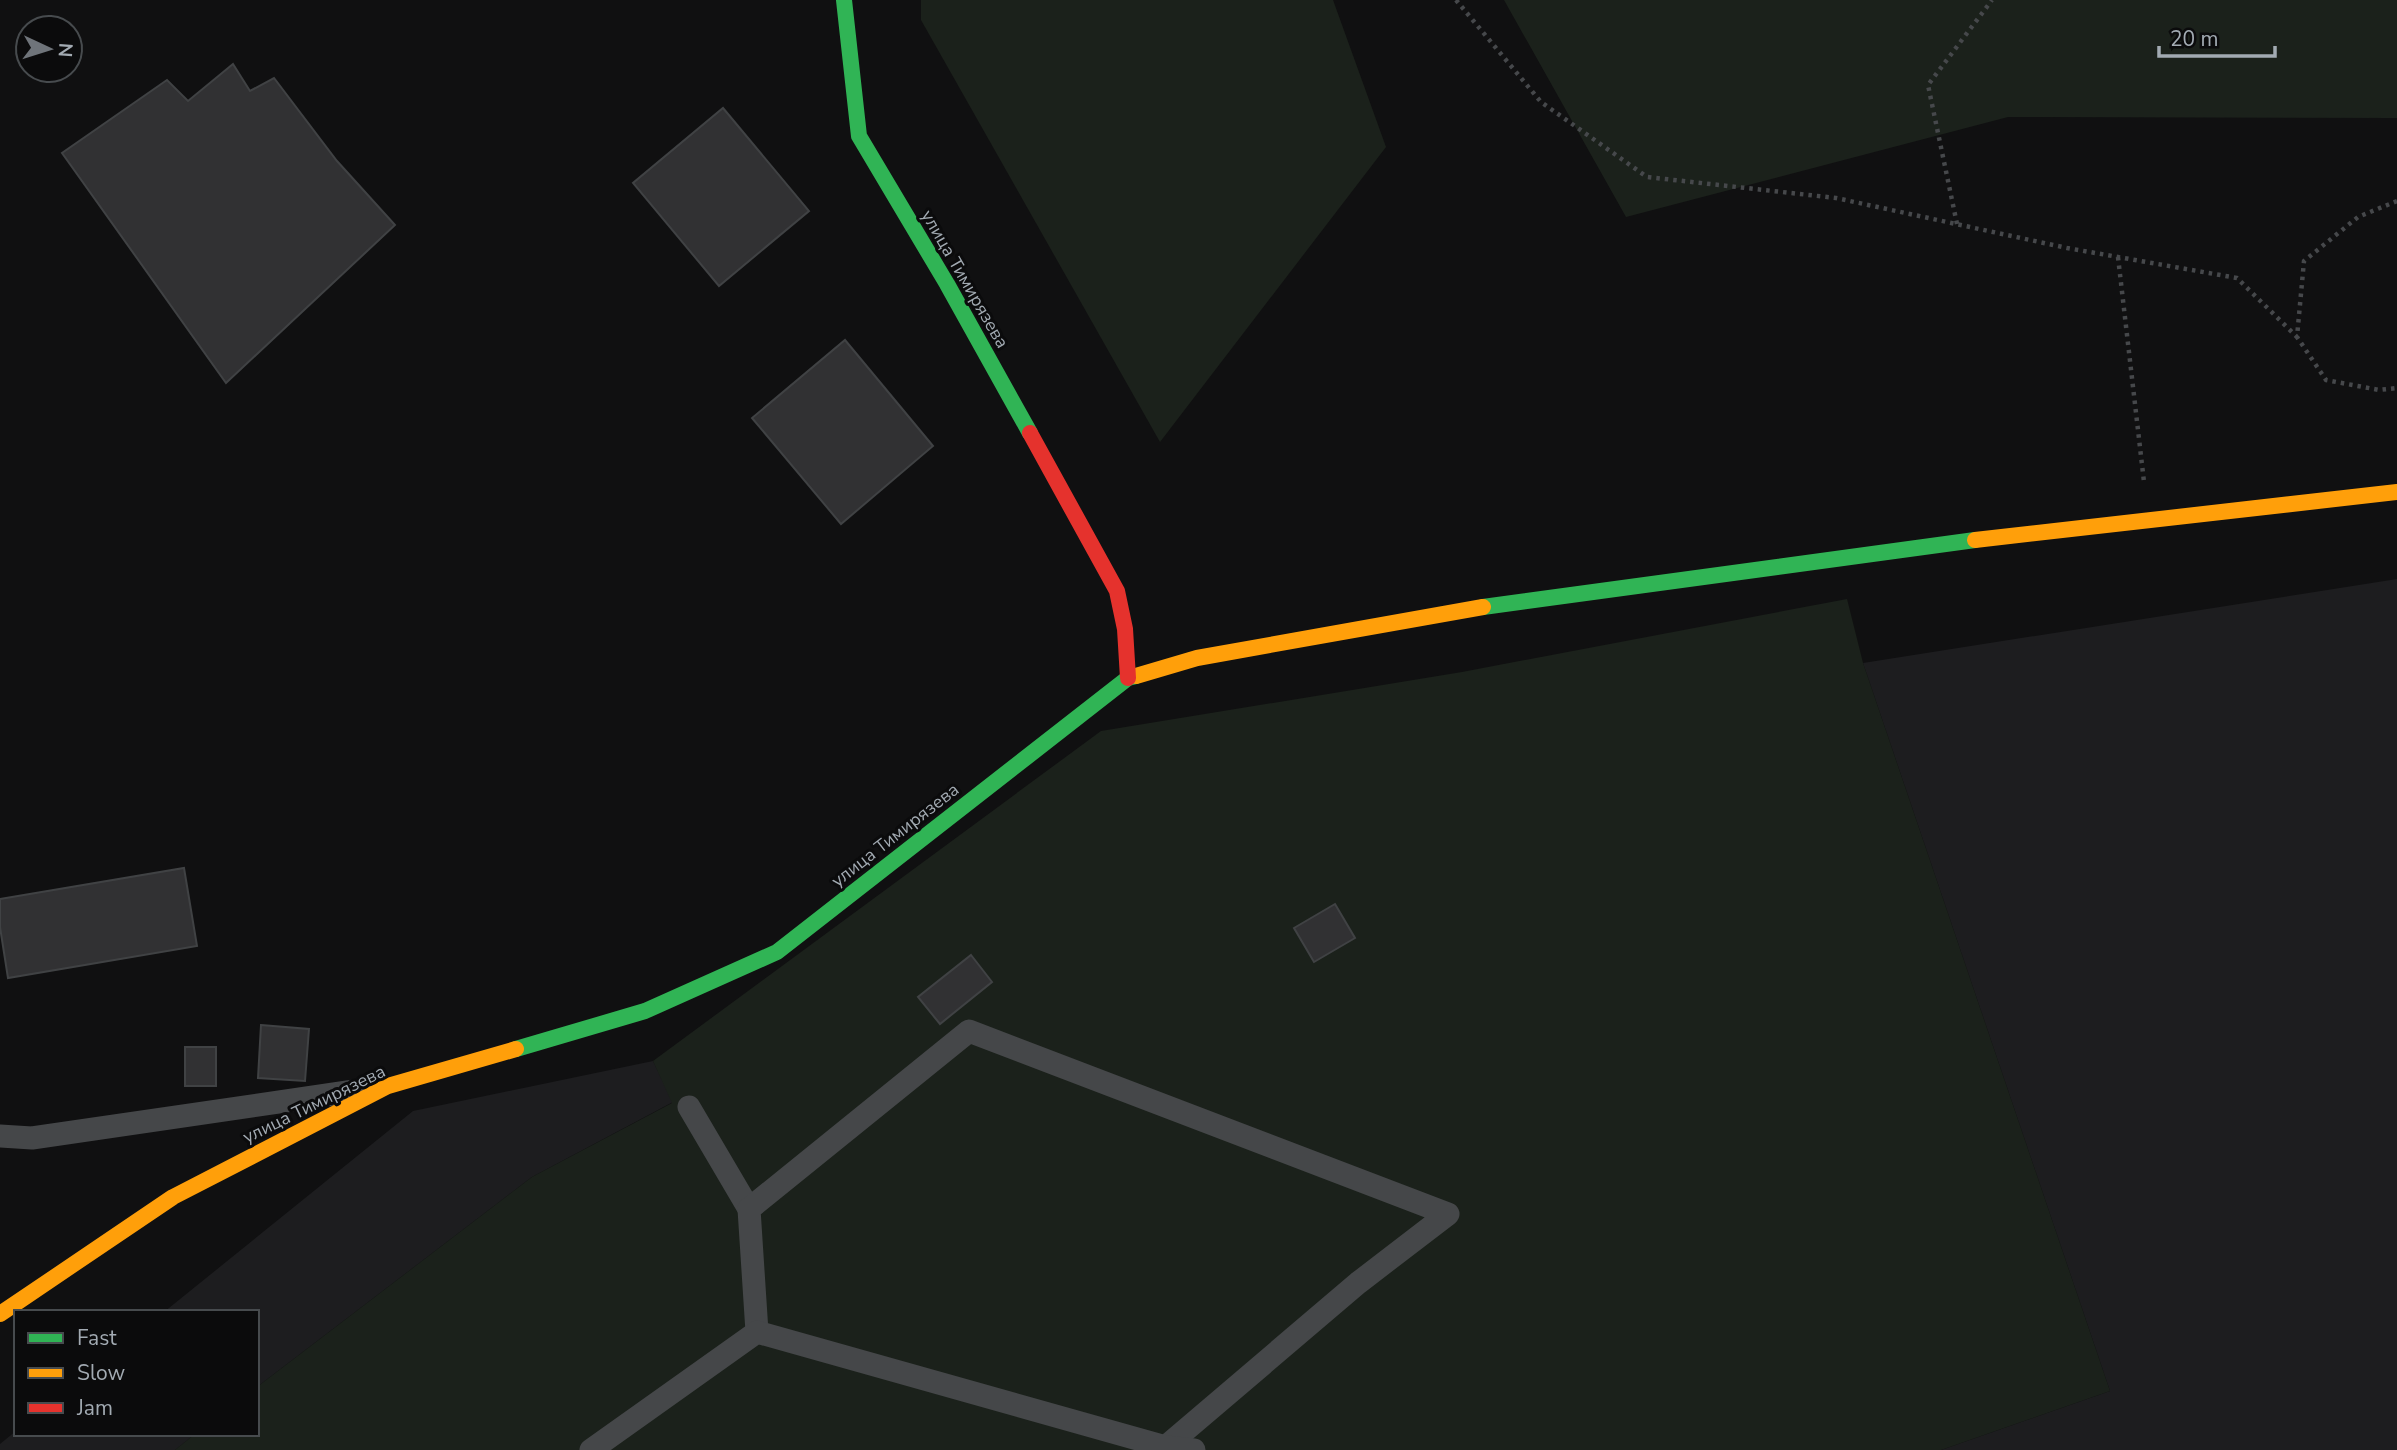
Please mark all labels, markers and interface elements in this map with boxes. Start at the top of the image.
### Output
north arrow [14,14,84,84]
scale bar [2159,14,2274,58]
text: 20 m [2170,25,2219,53]
text: N [51,42,78,58]
street label: улица Тимирязева [916,206,1014,352]
street label: улица Тимирязева [826,778,964,892]
street label: улица Тимирязева [239,1059,389,1149]
legend [14,1310,259,1436]
text: Fast [77,1324,117,1352]
text: Slow [77,1359,126,1387]
text: Jam [76,1394,113,1422]

